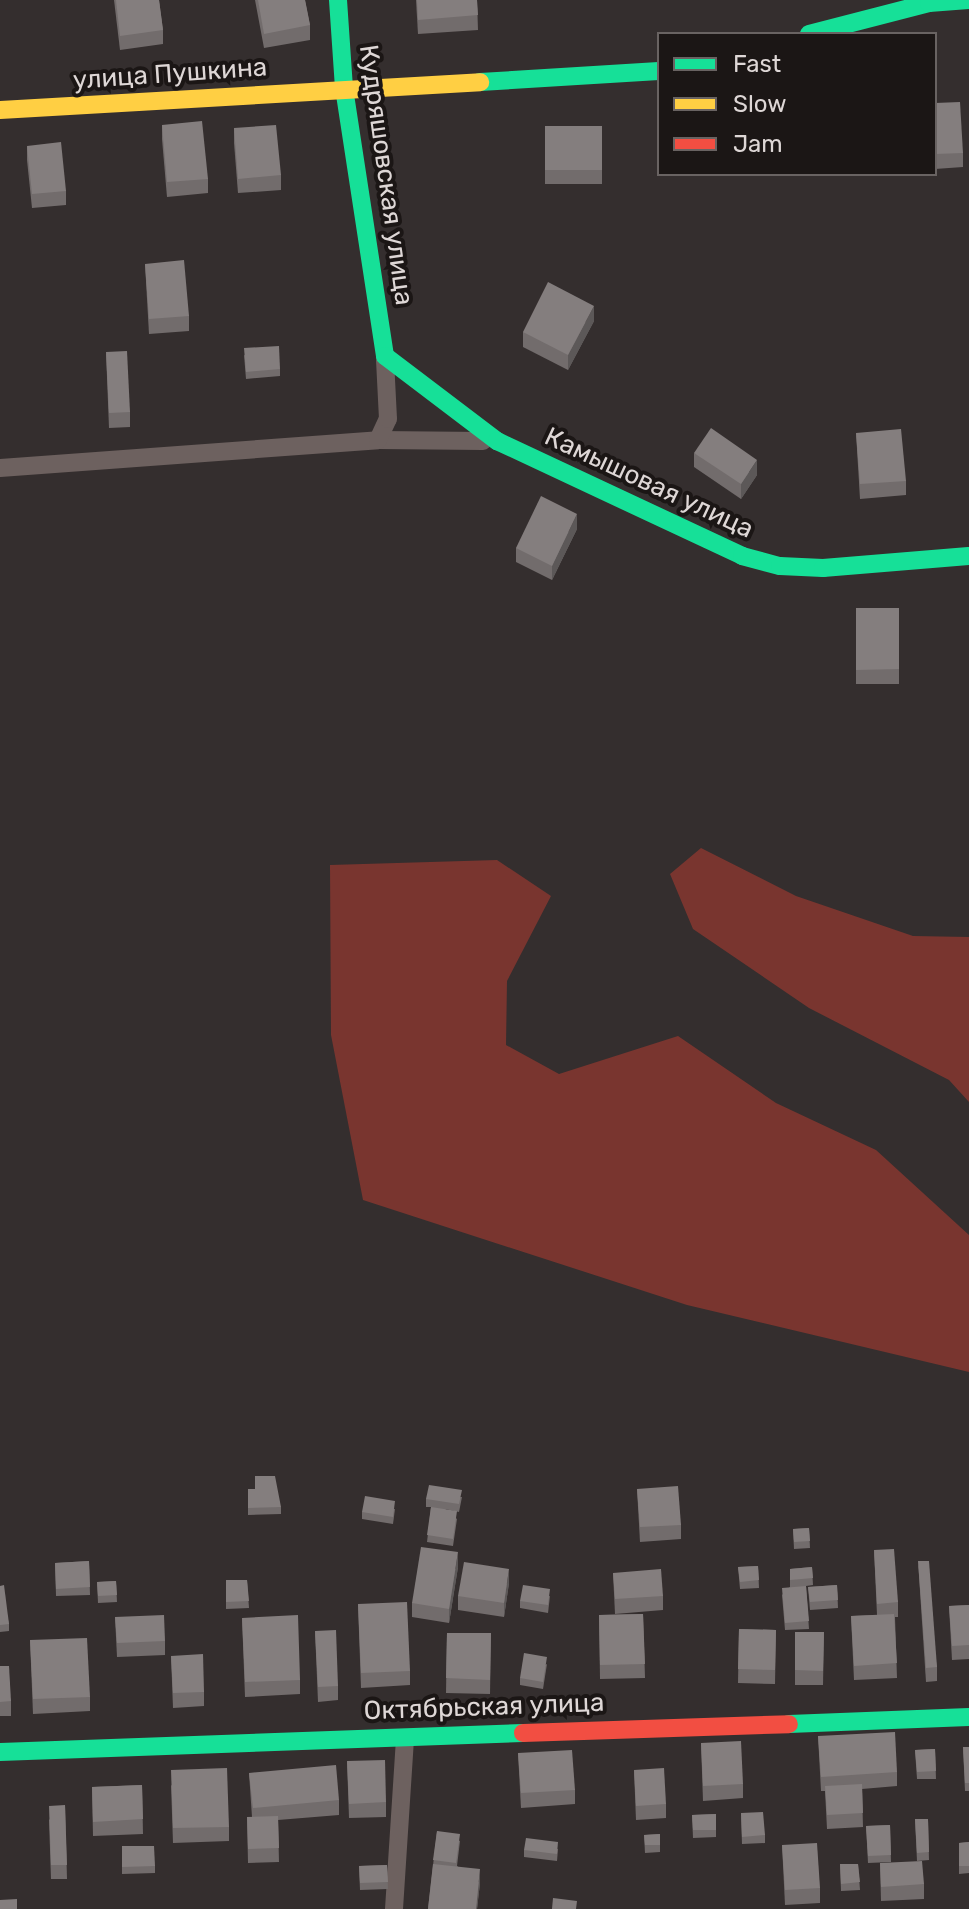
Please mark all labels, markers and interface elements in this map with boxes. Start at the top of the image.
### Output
legend [657,32,937,176]
street label: Кудряшовская улица [352,43,420,307]
text: Fast [733,50,781,78]
street label: улица Пушкина [72,52,268,96]
text: Slow [733,90,786,118]
text: Jam [733,130,783,158]
street label: Камышовая улица [540,421,758,545]
street label: Октябрьская улица [363,1687,605,1727]

